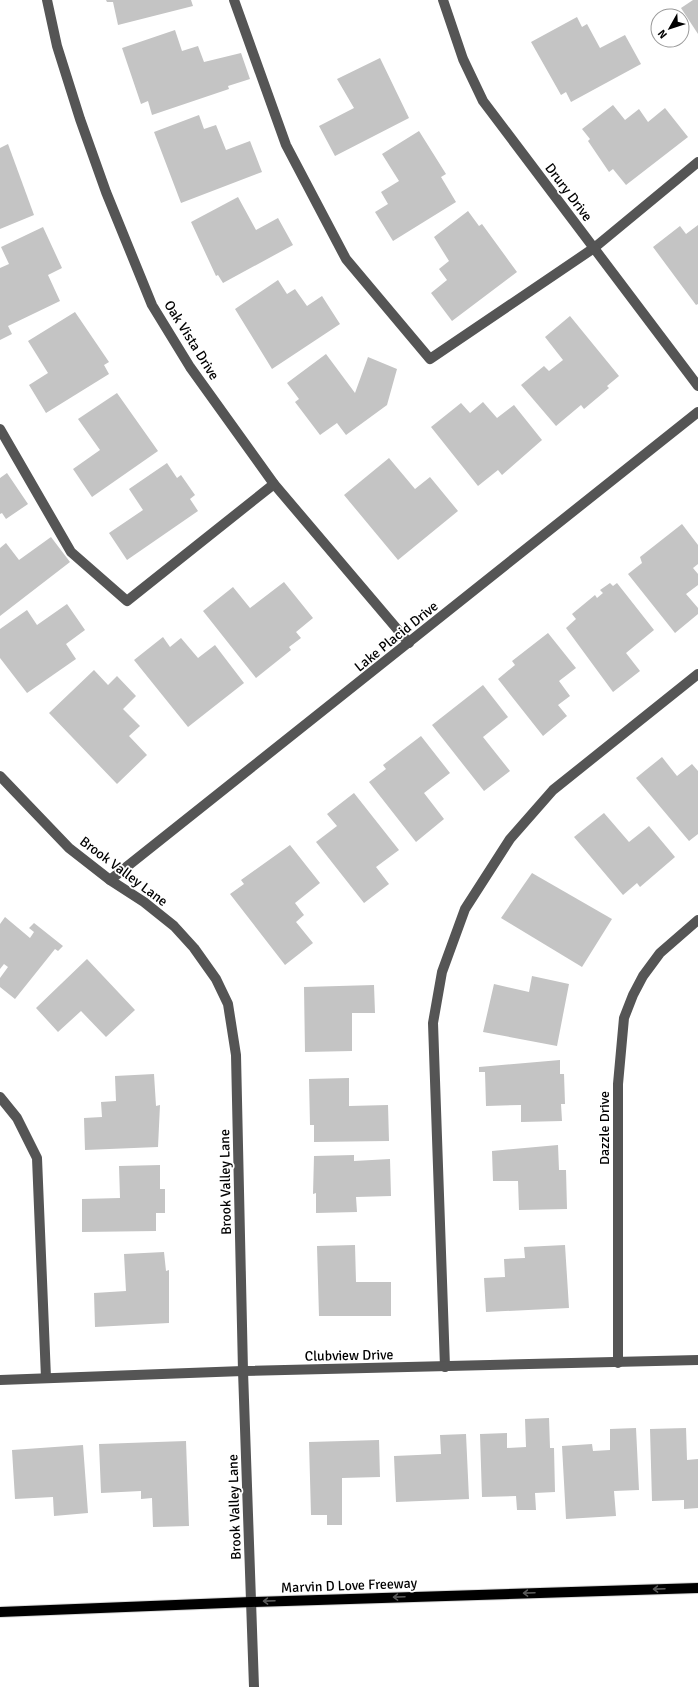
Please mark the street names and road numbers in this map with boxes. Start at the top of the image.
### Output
street label: Drury Drive [541,160,596,225]
street label: Oak Vista Drive [160,297,223,383]
street label: Lake Placid Drive [351,598,442,675]
street label: Brook Valley Lane [76,833,171,910]
street label: Dazzle Drive [596,1091,613,1165]
street label: Brook Valley Lane [216,1129,235,1235]
street label: Clubview Drive [304,1346,394,1365]
street label: Brook Valley Lane [224,1454,245,1560]
street label: Marvin D Love Freeway [281,1575,418,1596]

